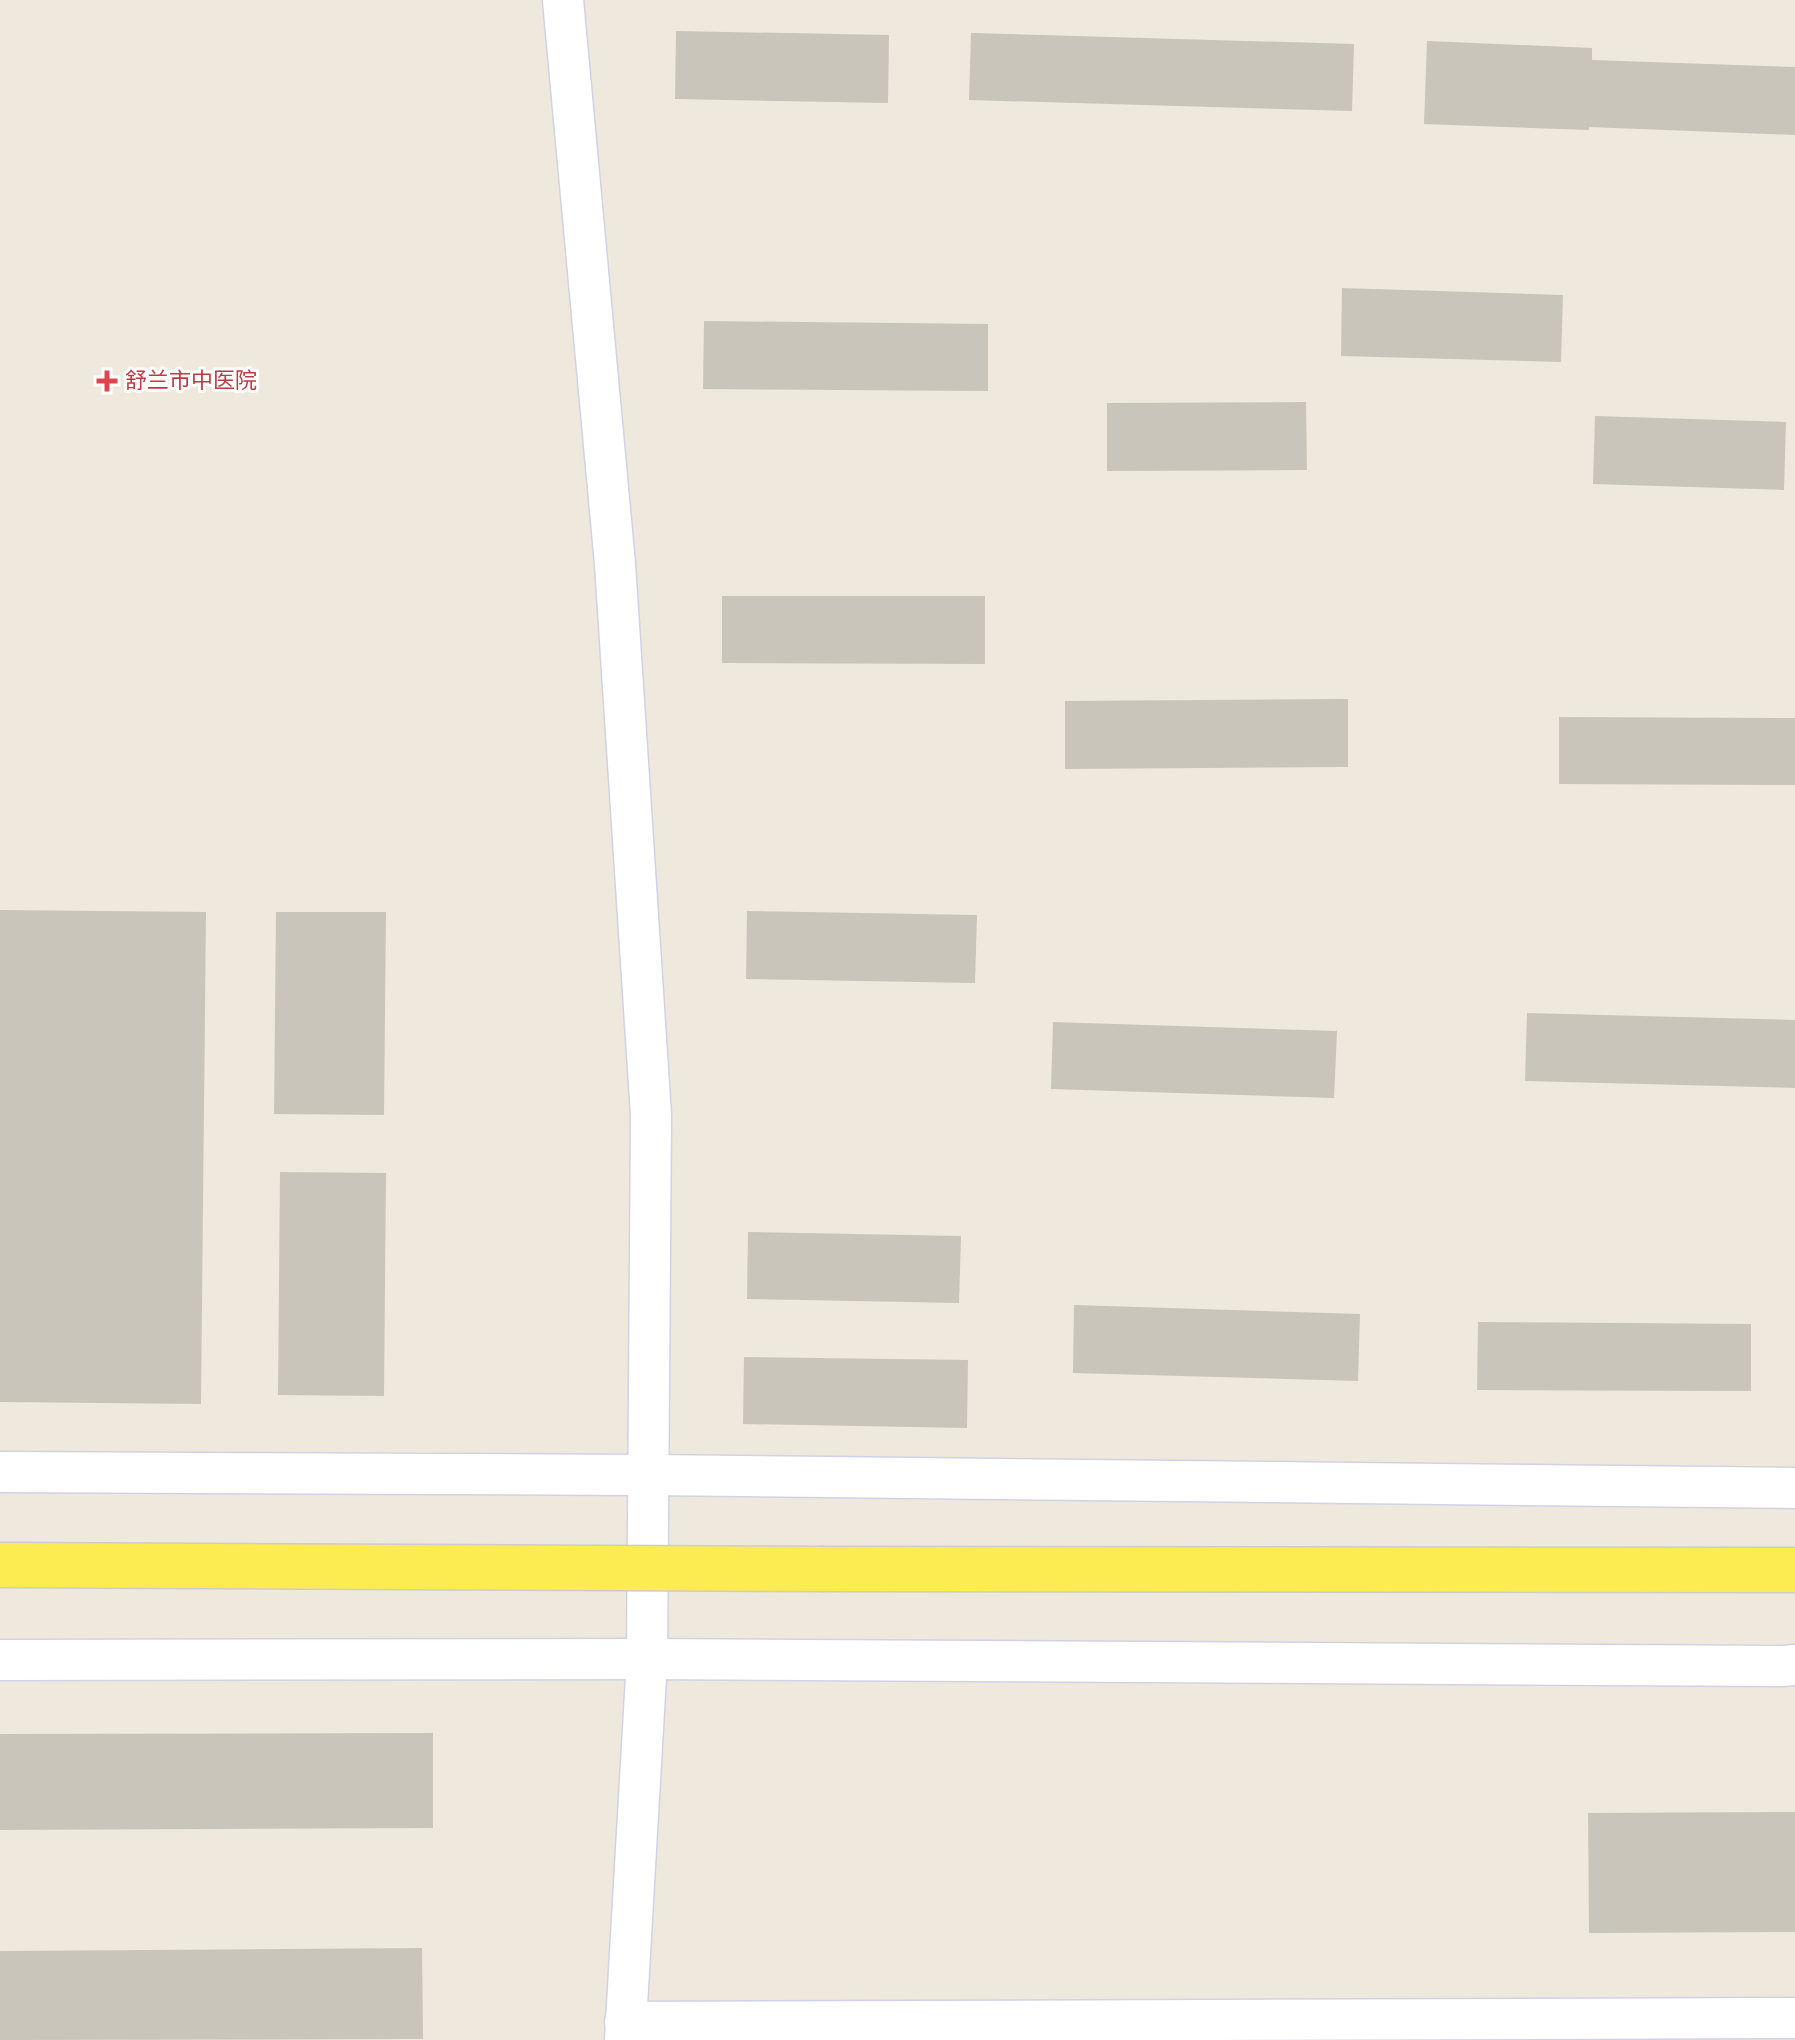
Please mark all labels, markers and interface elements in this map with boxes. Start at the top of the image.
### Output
place label: 舒兰市中医院 [125,366,257,396]
marker: 舒兰市中医院 [96,370,118,392]

